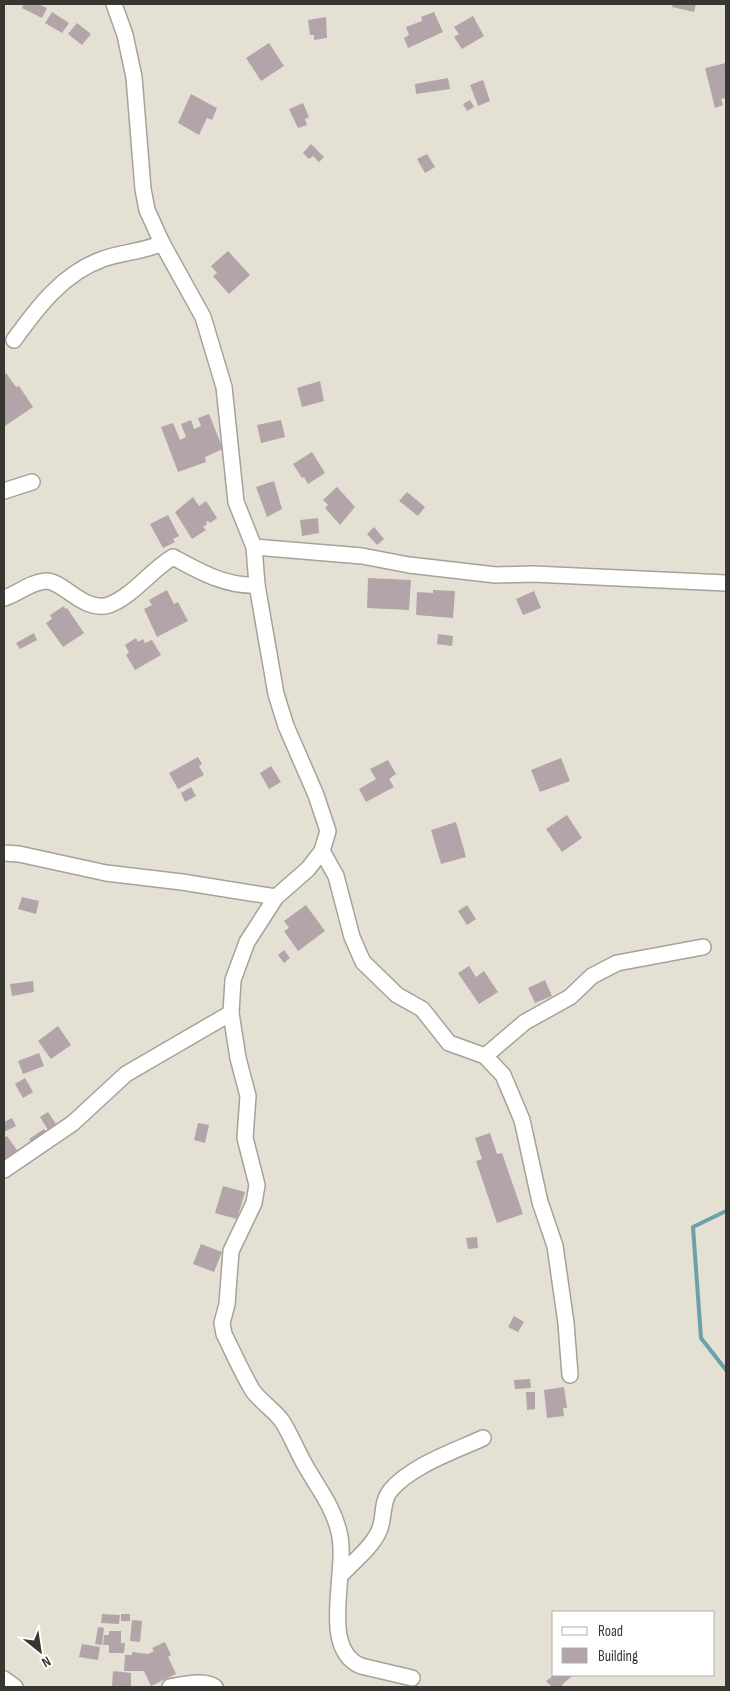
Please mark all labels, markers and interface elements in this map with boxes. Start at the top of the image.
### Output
legend [552,1611,715,1676]
text: Road [598,1622,623,1641]
north arrow [15,1626,65,1676]
text: Building [598,1647,638,1666]
text: N [39,1653,54,1671]

